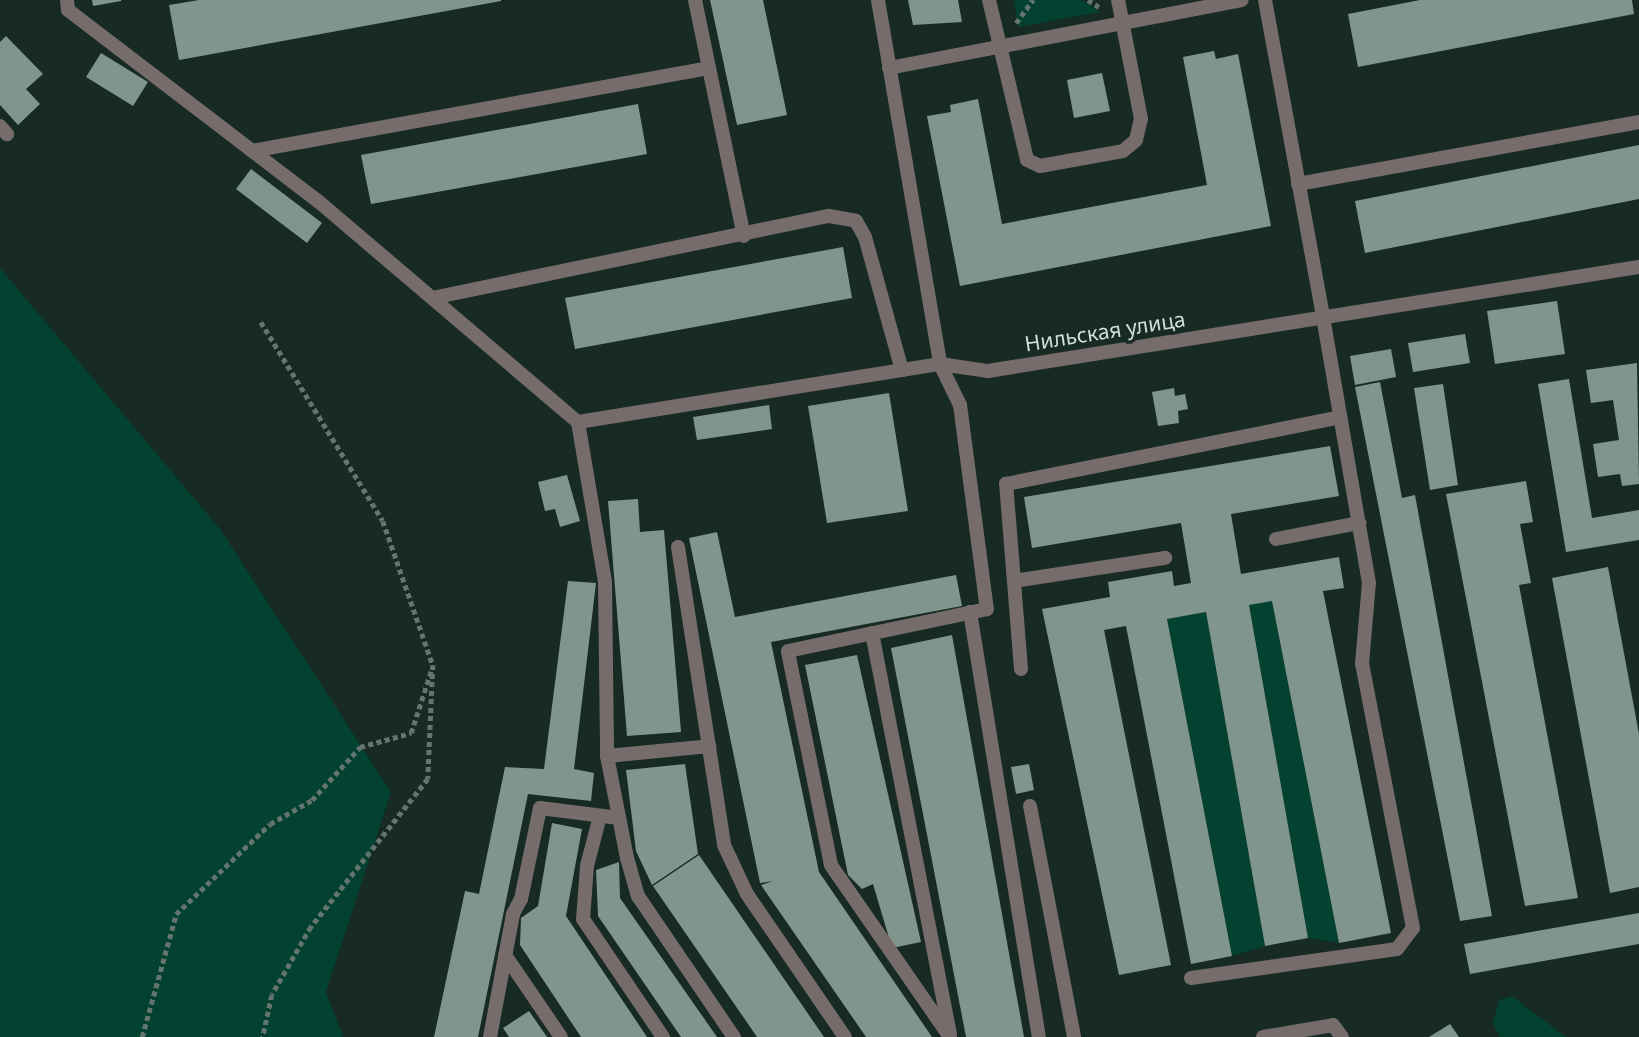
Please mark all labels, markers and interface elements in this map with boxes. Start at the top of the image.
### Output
street label: Нильская улица [1023,306,1187,356]

